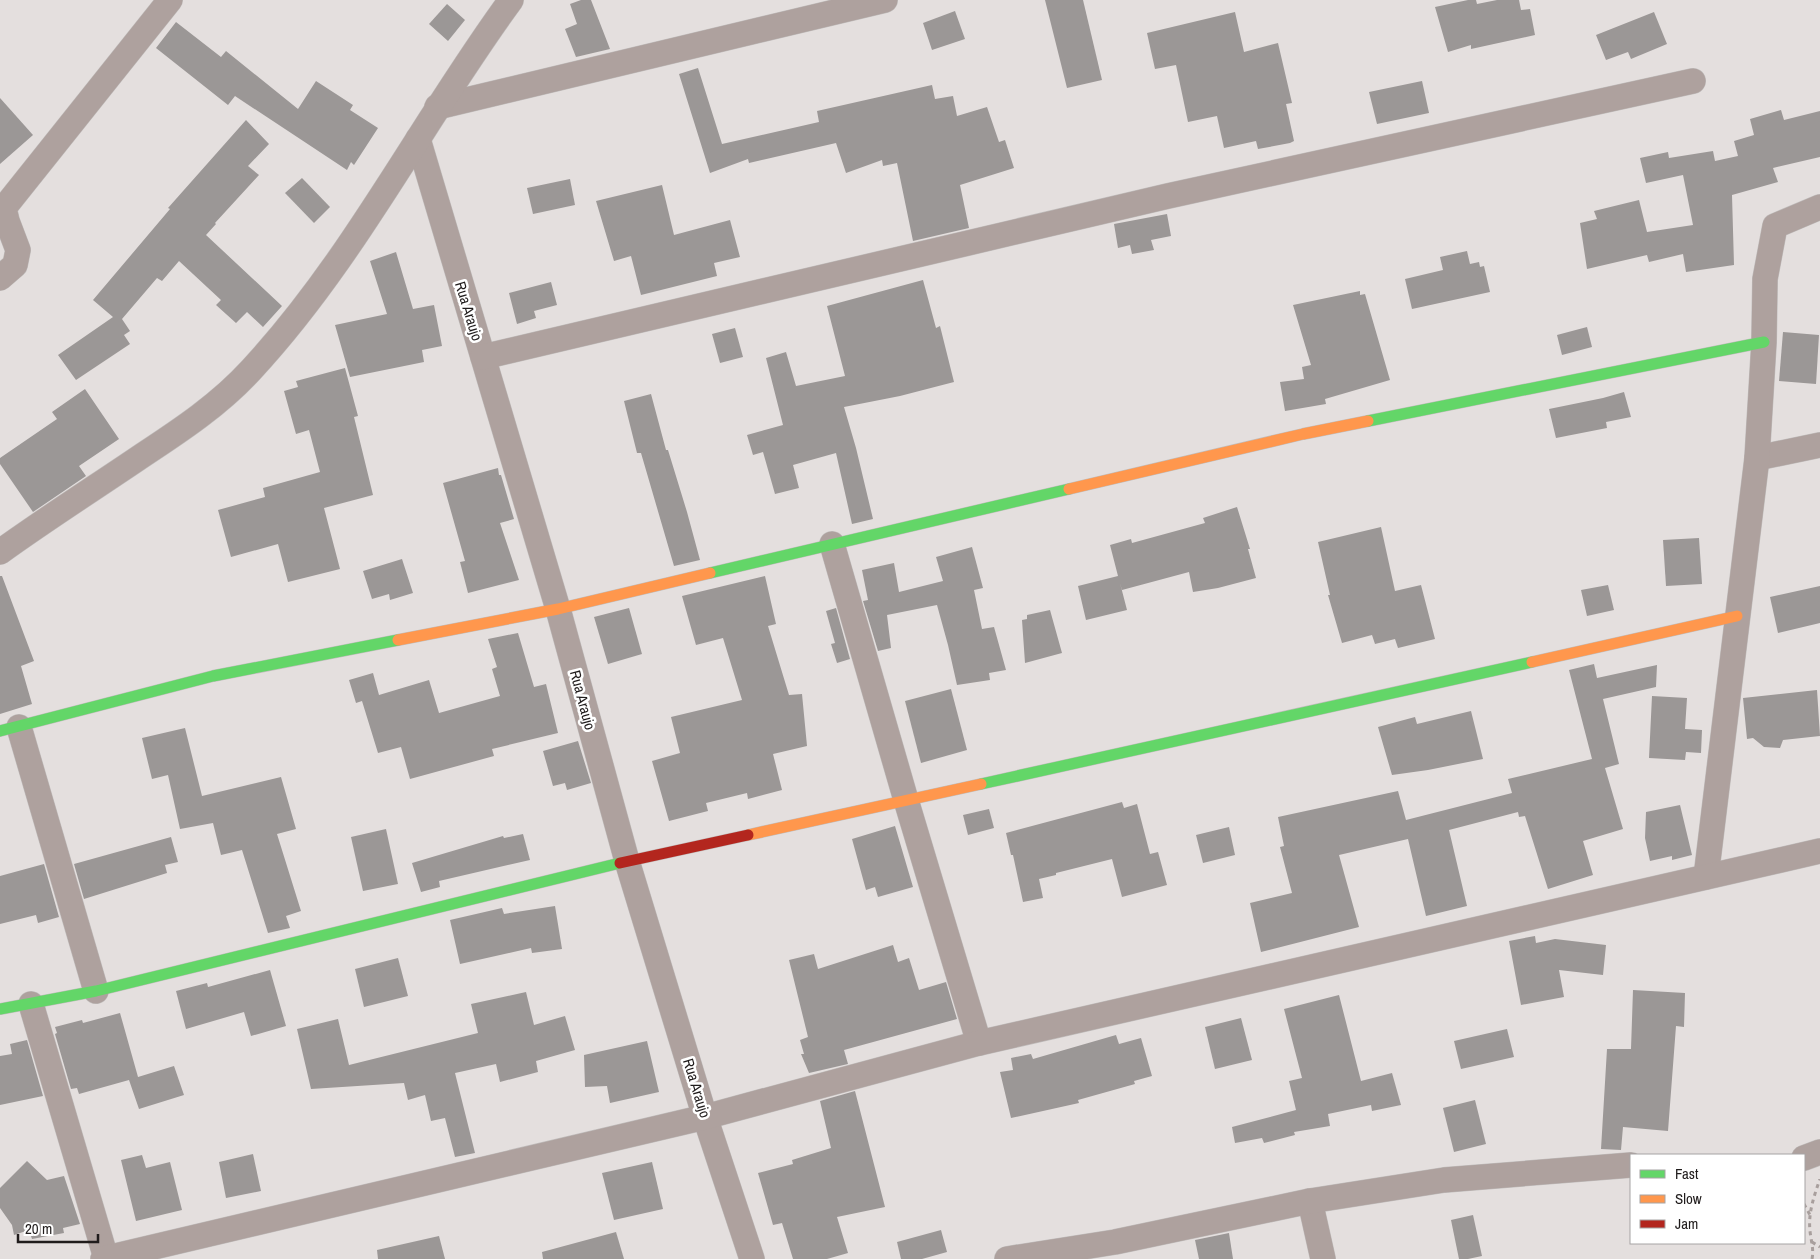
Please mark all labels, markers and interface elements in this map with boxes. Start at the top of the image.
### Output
street label: Rua Araujo [450,279,488,343]
street label: Rua Araujo [565,668,601,732]
street label: Rua Araujo [678,1056,716,1120]
legend [1630,1154,1805,1244]
text: Fast [1675,1163,1699,1184]
text: Slow [1675,1188,1702,1209]
scale bar [18,1212,98,1244]
text: Jam [1675,1213,1698,1234]
text: 20 m [25,1218,52,1239]

